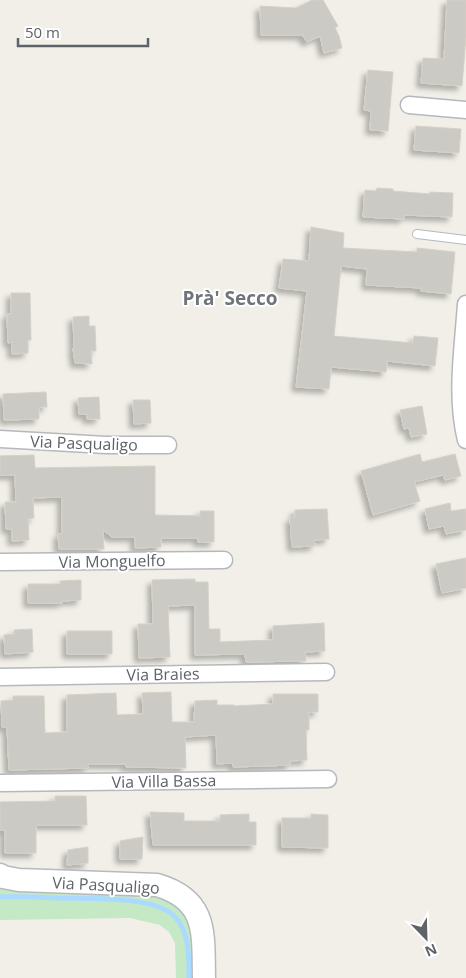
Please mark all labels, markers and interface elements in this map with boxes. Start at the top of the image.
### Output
scale bar [18,15,148,47]
text: 50 m [25,22,60,42]
district label: Prà' Secco [182,285,278,311]
street label: Via Pasqualigo [30,430,138,456]
street label: Via Monguelfo [58,549,166,573]
street label: Via Braies [126,662,200,686]
street label: Via Villa Bassa [111,769,217,793]
street label: Via Pasqualigo [52,871,160,899]
north arrow [401,913,451,963]
text: N [422,939,440,961]

